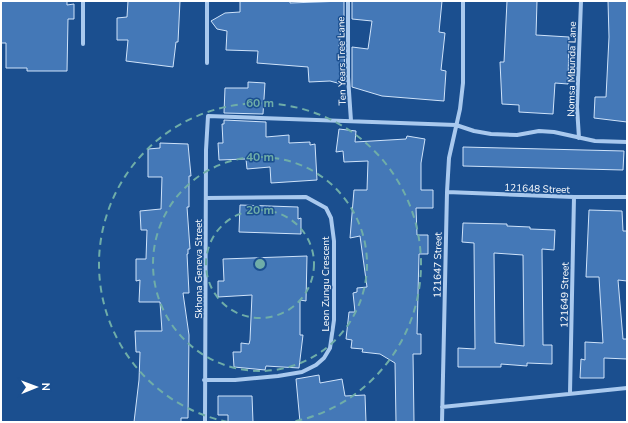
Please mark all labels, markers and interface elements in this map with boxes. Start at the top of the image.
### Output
street label: Ten Years Tree Lane [334,16,350,106]
street label: Nomsa Mbunda Lane [564,21,580,117]
text: 60 m [246,95,274,111]
text: 40 m [246,149,274,165]
street label: 121648 Street [504,181,571,197]
text: 20 m [246,202,274,218]
street label: Skhona Geneva Street [192,219,206,319]
street label: 121647 Street [430,231,446,298]
street label: Leon Zungu Crescent [319,236,333,332]
centre of rings [253,257,267,271]
street label: 121649 Street [557,261,573,328]
north arrow [16,367,56,407]
text: N [38,383,53,391]

